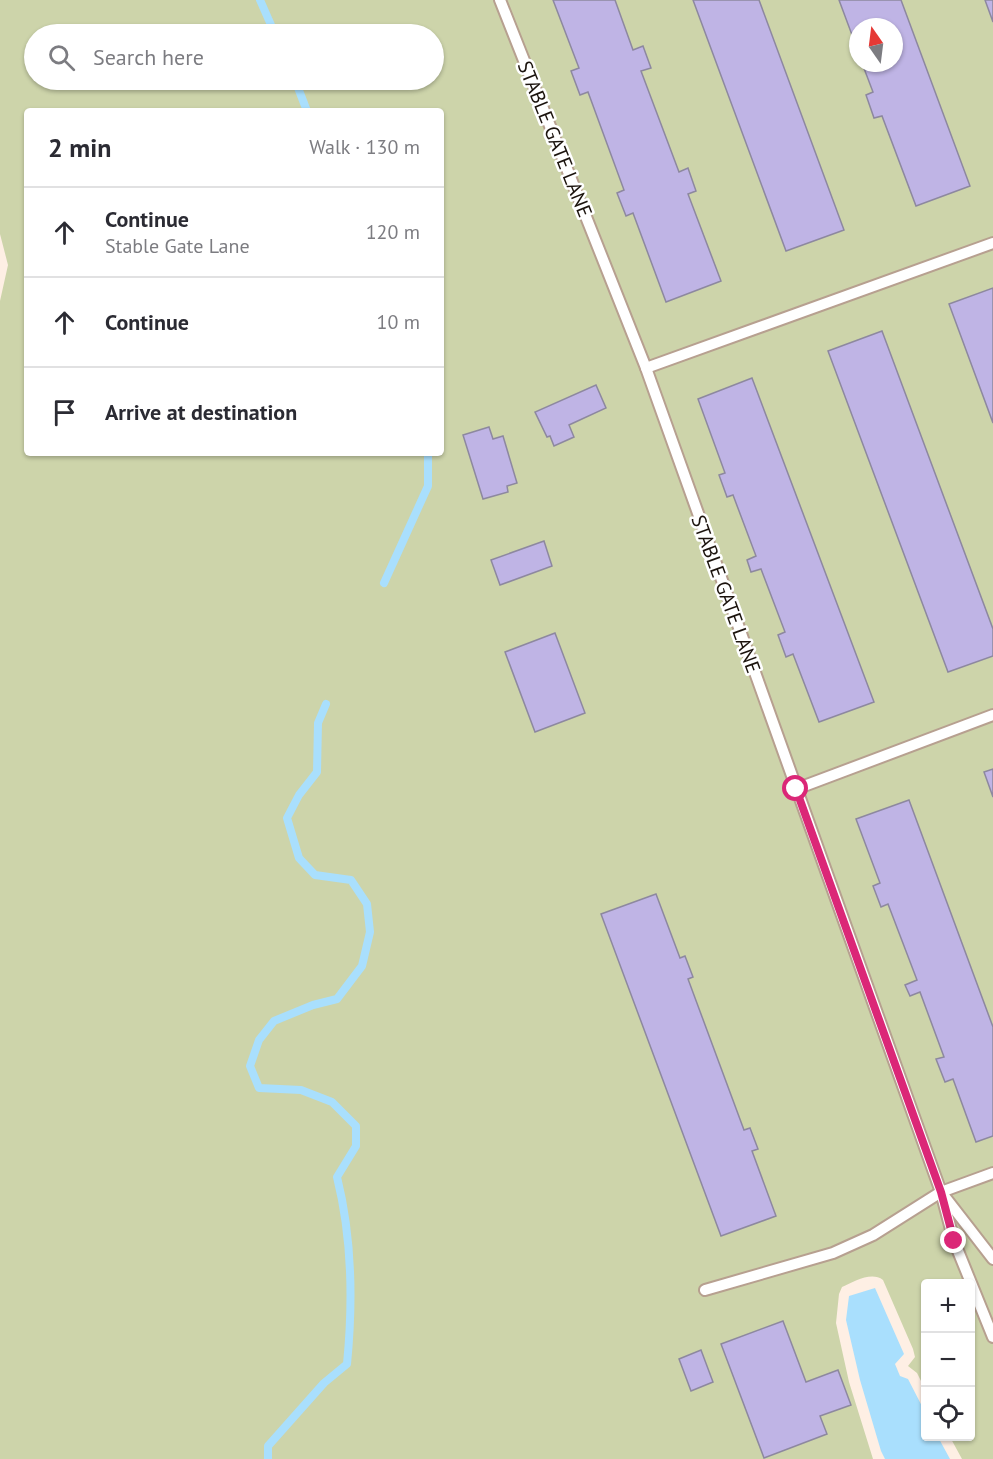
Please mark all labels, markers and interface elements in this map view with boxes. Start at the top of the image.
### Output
north arrow [849,18,903,72]
search box [24,24,444,90]
icon: search [45,41,78,74]
text: Search here [93,43,204,71]
street label: STABLE GATE LANE [512,57,598,221]
text: 2 min [48,131,111,164]
text: Walk · 130 m [309,134,420,160]
text: Continue [105,205,189,233]
icon: ahead [48,216,81,249]
text: 120 m [366,219,420,245]
text: Stable Gate Lane [105,233,250,259]
icon: ahead [48,306,81,339]
text: Continue [105,308,189,336]
text: 10 m [377,309,420,335]
icon: arrive [48,396,81,429]
text: Arrive at destination [105,398,297,426]
street label: STABLE GATE LANE [685,511,767,677]
route start [782,775,808,801]
route end [940,1227,966,1253]
map controls [921,1279,975,1441]
button: + [921,1279,975,1333]
button: − [921,1333,975,1387]
button: locate [921,1387,975,1441]

